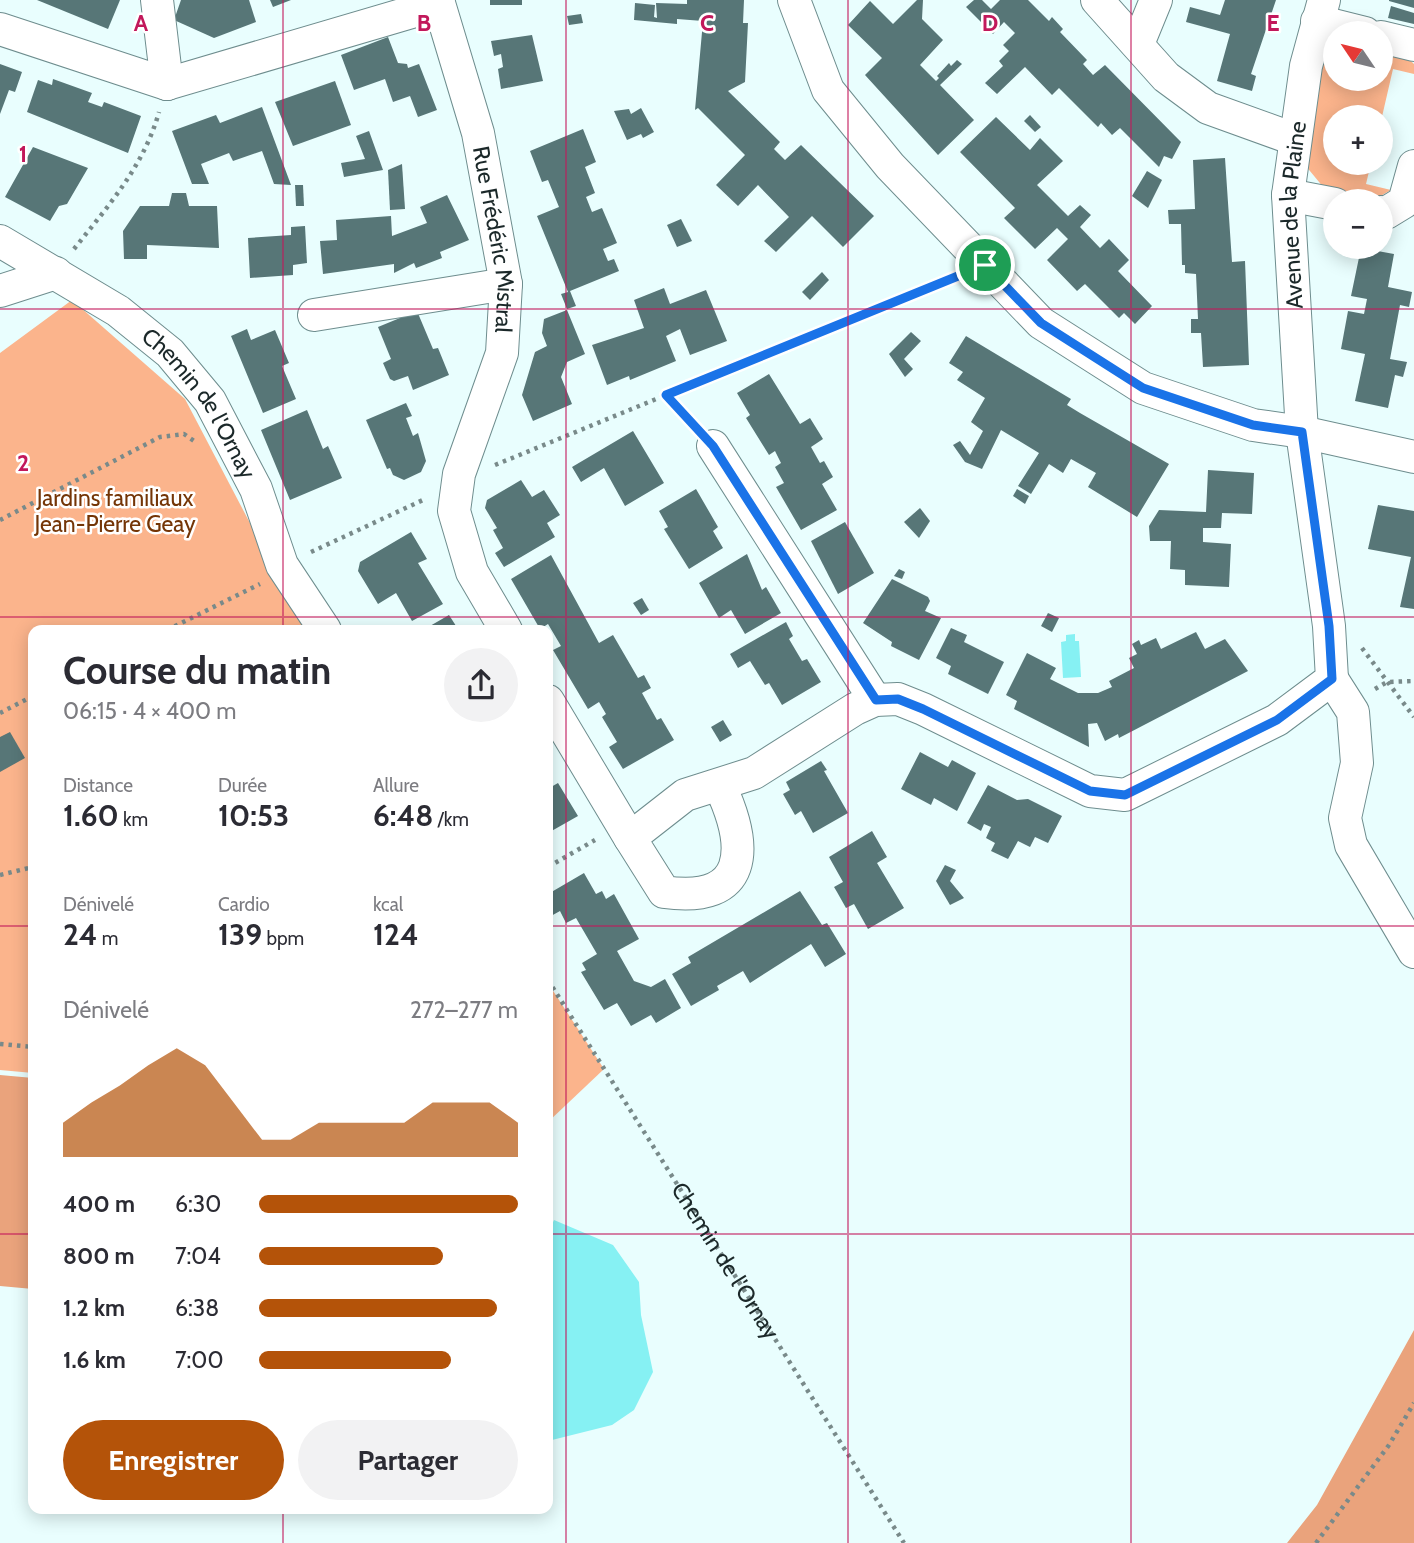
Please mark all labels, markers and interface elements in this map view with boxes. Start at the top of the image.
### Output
text: A [134,9,149,37]
text: B [417,9,431,37]
text: C [700,9,714,37]
text: D [982,9,998,37]
text: E [1266,9,1280,37]
north arrow [1323,21,1393,91]
map controls [1323,21,1393,259]
button: + [1323,105,1393,175]
street label: Avenue de la Plaine [1274,119,1312,310]
text: 1 [19,140,27,168]
street label: Rue Frédéric Mistral [467,144,520,334]
button: − [1323,189,1393,259]
pin [955,235,1015,295]
icon: arrive [966,246,1004,284]
street label: Chemin de l'Ornay [136,322,262,484]
text: 2 [17,449,29,477]
park label: Jardins familiaux Jean-Pierre Geay [33,484,196,538]
text: Course du matin [63,647,331,694]
button: share [444,648,518,722]
text: 06:15 · 4 × 400 m [63,697,236,725]
text: Distance [63,774,133,797]
text: Durée [218,774,267,797]
text: Allure [373,774,419,797]
text: 1.60 [63,797,119,834]
text: 10:53 [218,797,289,834]
text: 6:48 [373,797,433,834]
text: km [119,808,148,831]
text: /km [433,808,469,831]
text: Dénivelé [63,893,134,916]
text: Cardio [218,893,270,916]
text: kcal [373,893,403,916]
text: 24 [63,916,98,953]
text: 139 [218,916,262,953]
text: 124 [373,916,419,953]
text: m [98,927,118,950]
text: bpm [262,927,304,950]
text: Dénivelé [63,996,149,1024]
text: 272–277 m [410,996,518,1024]
street label: Chemin de l'Ornay [665,1177,786,1345]
text: 400 m [63,1190,135,1218]
text: 6:30 [175,1190,221,1218]
text: 800 m [63,1242,135,1270]
text: 7:04 [175,1242,221,1270]
text: 1.2 km [63,1294,125,1322]
text: 6:38 [175,1294,219,1322]
text: 1.6 km [63,1346,126,1374]
text: 7:00 [175,1346,223,1374]
button: Enregistrer [63,1420,284,1500]
button: Partager [298,1420,518,1500]

